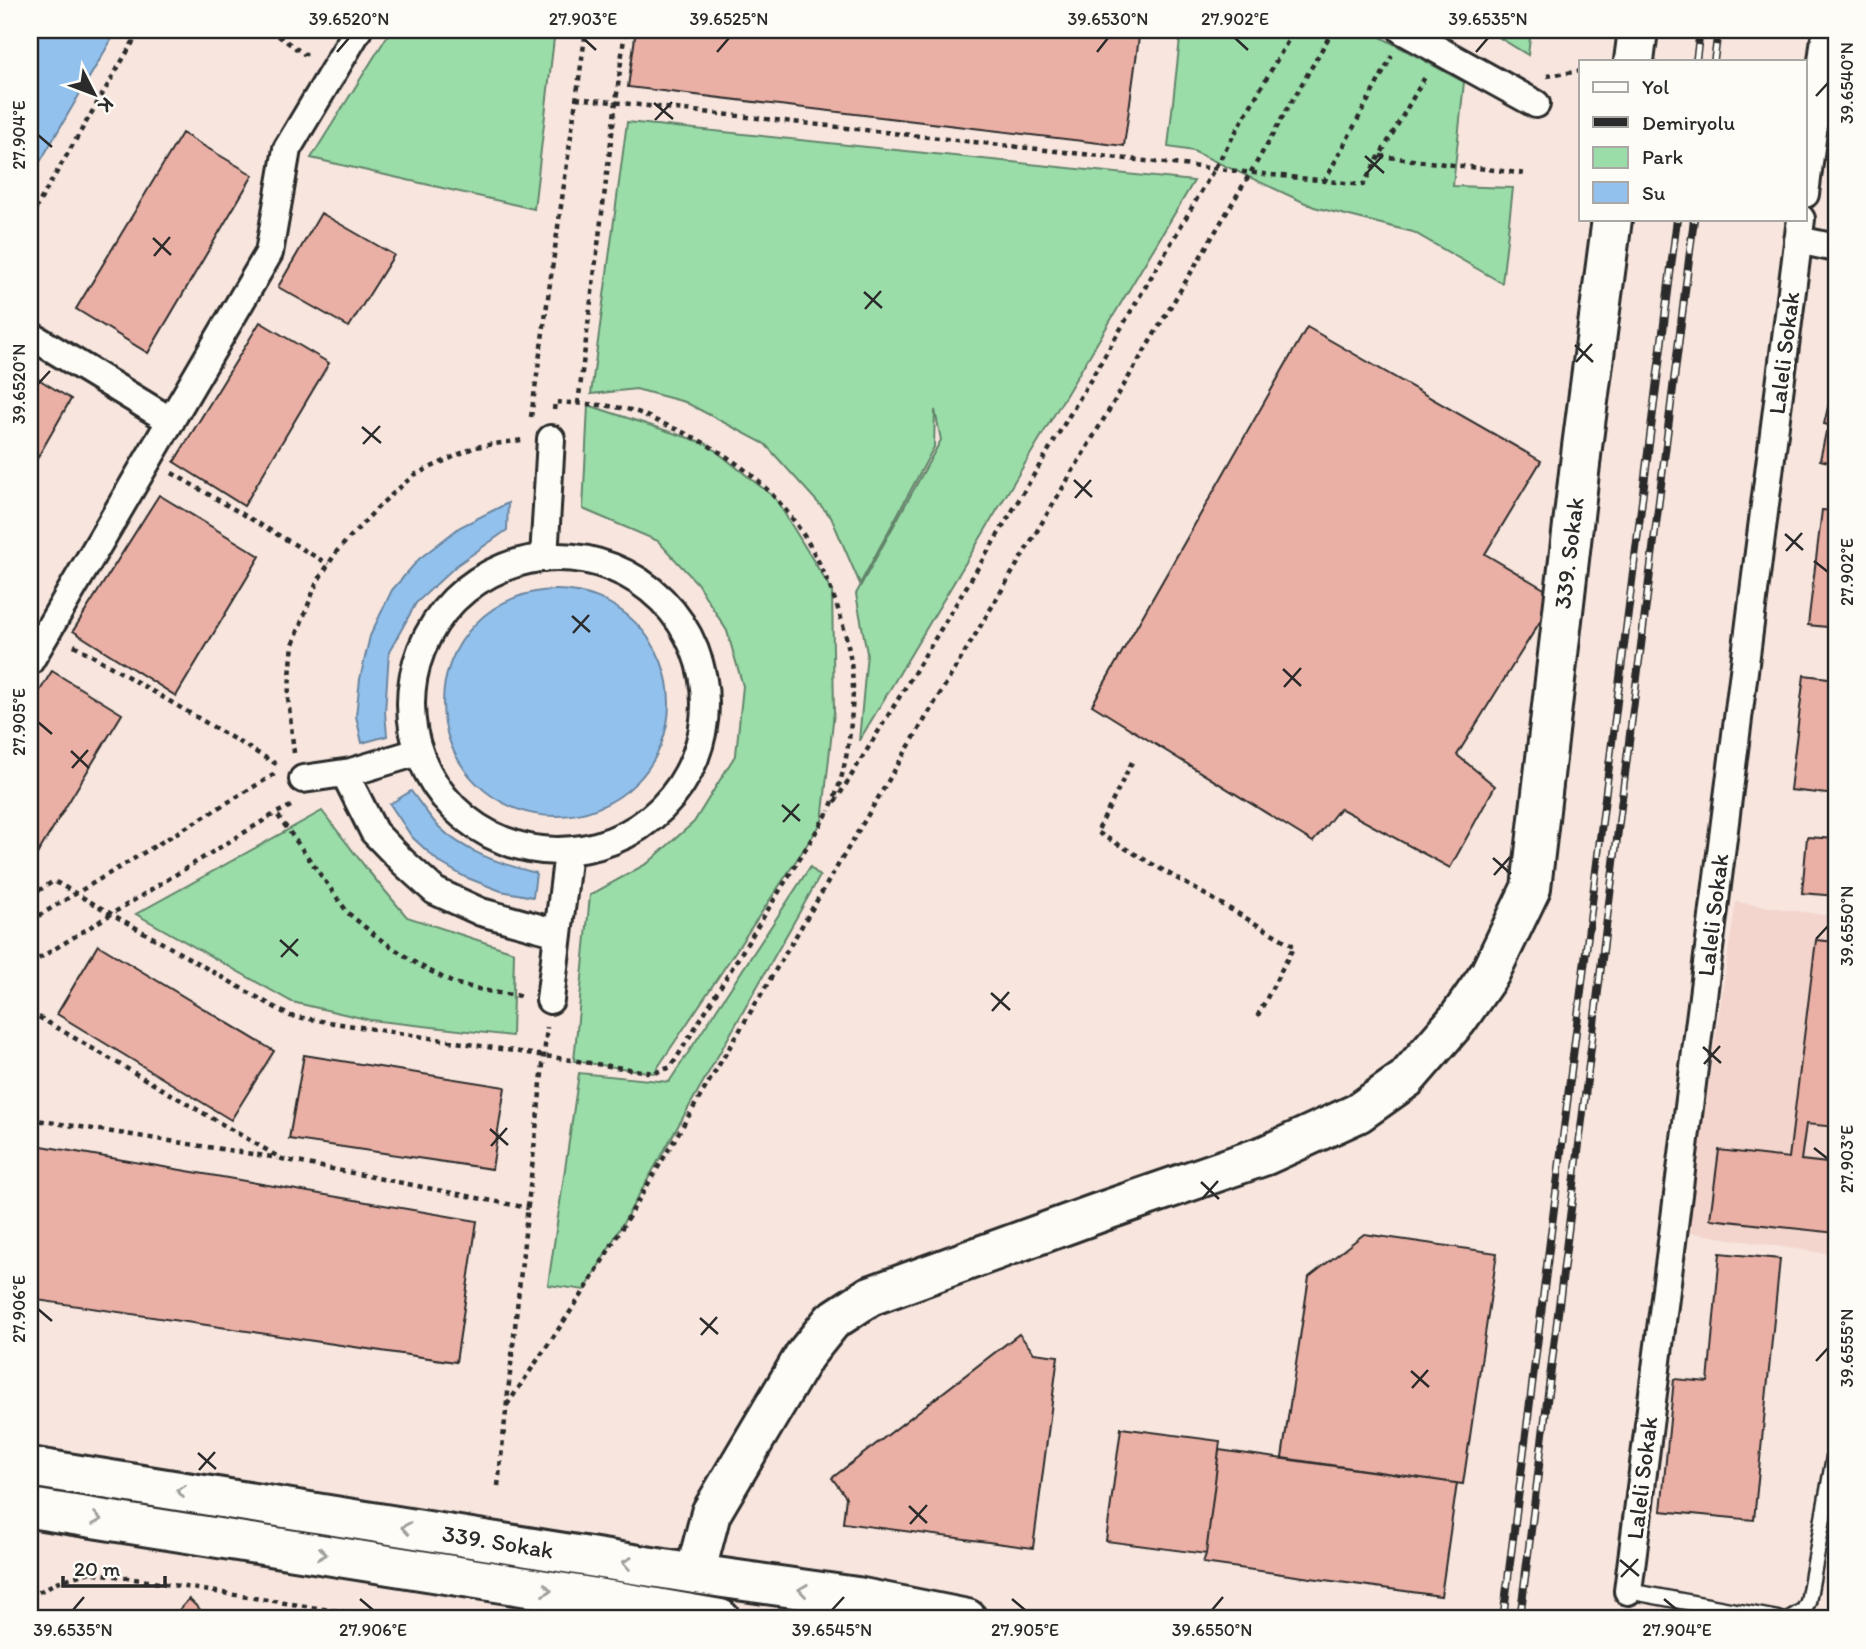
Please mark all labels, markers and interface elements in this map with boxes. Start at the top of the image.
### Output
text: 39.6520°N [309,8,389,30]
text: 27.903°E [549,8,617,30]
text: 39.6525°N [689,8,769,30]
text: 39.6530°N [1068,8,1148,30]
text: 27.902°E [1201,8,1269,30]
text: 39.6535°N [1448,8,1528,30]
text: 39.6540°N [1836,42,1858,124]
north arrow [60,60,130,130]
legend [1579,60,1806,220]
text: Yol [1642,74,1669,99]
text: K [93,93,119,118]
text: 27.904°E [8,100,30,170]
text: Demiryolu [1642,110,1735,135]
text: Park [1642,144,1684,169]
text: Su [1642,180,1666,205]
street label: Laleli Sokak [1762,289,1805,416]
text: 39.6520°N [8,344,30,424]
street label: 339. Sokak [1547,495,1590,610]
text: 27.902°E [1836,538,1858,606]
text: 27.905°E [8,688,30,756]
street label: Laleli Sokak [1691,851,1734,978]
text: 39.6550°N [1836,886,1858,966]
text: 27.903°E [1836,1125,1858,1193]
text: 27.906°E [8,1275,30,1343]
text: 39.6555°N [1836,1309,1858,1387]
street label: Laleli Sokak [1620,1414,1663,1541]
one-way arrow [175,1484,187,1499]
one-way arrow [91,1511,103,1526]
street label: 339. Sokak [440,1518,556,1565]
one-way arrow [400,1521,412,1536]
scale bar [63,1544,164,1588]
one-way arrow [316,1546,328,1561]
text: 20 m [74,1556,121,1581]
one-way arrow [622,1556,633,1571]
one-way arrow [541,1582,553,1597]
one-way arrow [797,1582,809,1597]
text: 39.6535°N [33,1619,113,1641]
text: 27.906°E [339,1619,407,1641]
text: 39.6545°N [792,1619,872,1641]
text: 27.905°E [991,1619,1059,1641]
text: 39.6550°N [1172,1619,1252,1641]
text: 27.904°E [1642,1619,1712,1641]

